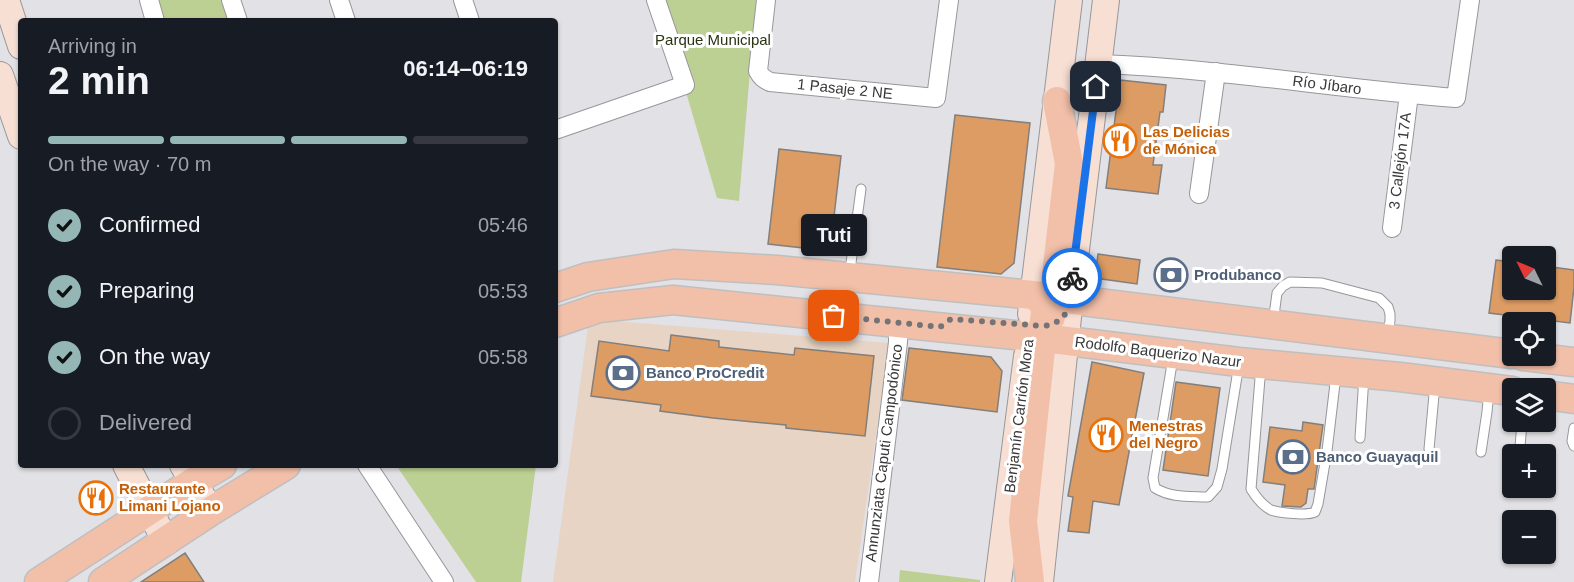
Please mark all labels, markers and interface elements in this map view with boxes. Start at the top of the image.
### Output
park label: Parque Municipal [655,31,771,48]
text: Arriving in [48,35,137,57]
text: 06:14–06:19 [403,56,528,81]
text: 2 min [48,59,150,102]
pin [1070,61,1121,112]
icon: home [1079,70,1112,103]
street label: Río Jíbaro [1292,72,1362,97]
street label: 1 Pasaje 2 NE [796,75,894,102]
street label: 3 Callejón 17A [1385,111,1414,210]
restaurant icon: Las Delicias de Mónica [1102,123,1138,159]
place label: Las Delicias de Mónica [1143,123,1230,157]
text: On the way · 70 m [48,153,211,175]
icon: check [48,209,81,242]
text: Confirmed [99,212,200,237]
text: 05:46 [478,214,528,236]
callout: Tuti [801,214,867,256]
text: Tuti [816,224,852,246]
north arrow [1502,246,1556,300]
map controls [1502,246,1556,564]
courier [1042,248,1102,308]
bank icon: Produbanco [1153,257,1189,293]
icon: bike [1056,262,1089,295]
place label: Produbanco [1194,266,1282,283]
icon: check [48,275,81,308]
text: Preparing [99,278,194,303]
text: 05:53 [478,280,528,302]
pin [808,290,859,341]
icon: bag [817,299,850,332]
button: locate [1502,312,1556,366]
street label: Rodolfo Baquerizo Nazur [1074,333,1242,370]
street label: Benjamín Carrión Mora [1001,337,1036,494]
icon: check [48,341,81,374]
street label: Annunziata Caputi Campodónico [862,343,905,563]
text: On the way [99,344,210,369]
text: 05:58 [478,346,528,368]
bank icon: Banco ProCredit [605,355,641,391]
place label: Banco ProCredit [646,364,764,381]
button: layers [1502,378,1556,432]
text: Delivered [99,410,192,435]
restaurant icon: Menestras del Negro [1088,417,1124,453]
place label: Menestras del Negro [1129,417,1203,451]
bank icon: Banco Guayaquil [1275,439,1311,475]
button: + [1502,444,1556,498]
place label: Banco Guayaquil [1316,448,1439,465]
restaurant icon: Restaurante Limani Lojano [78,480,114,516]
place label: Restaurante Limani Lojano [119,480,221,514]
button: − [1502,510,1556,564]

